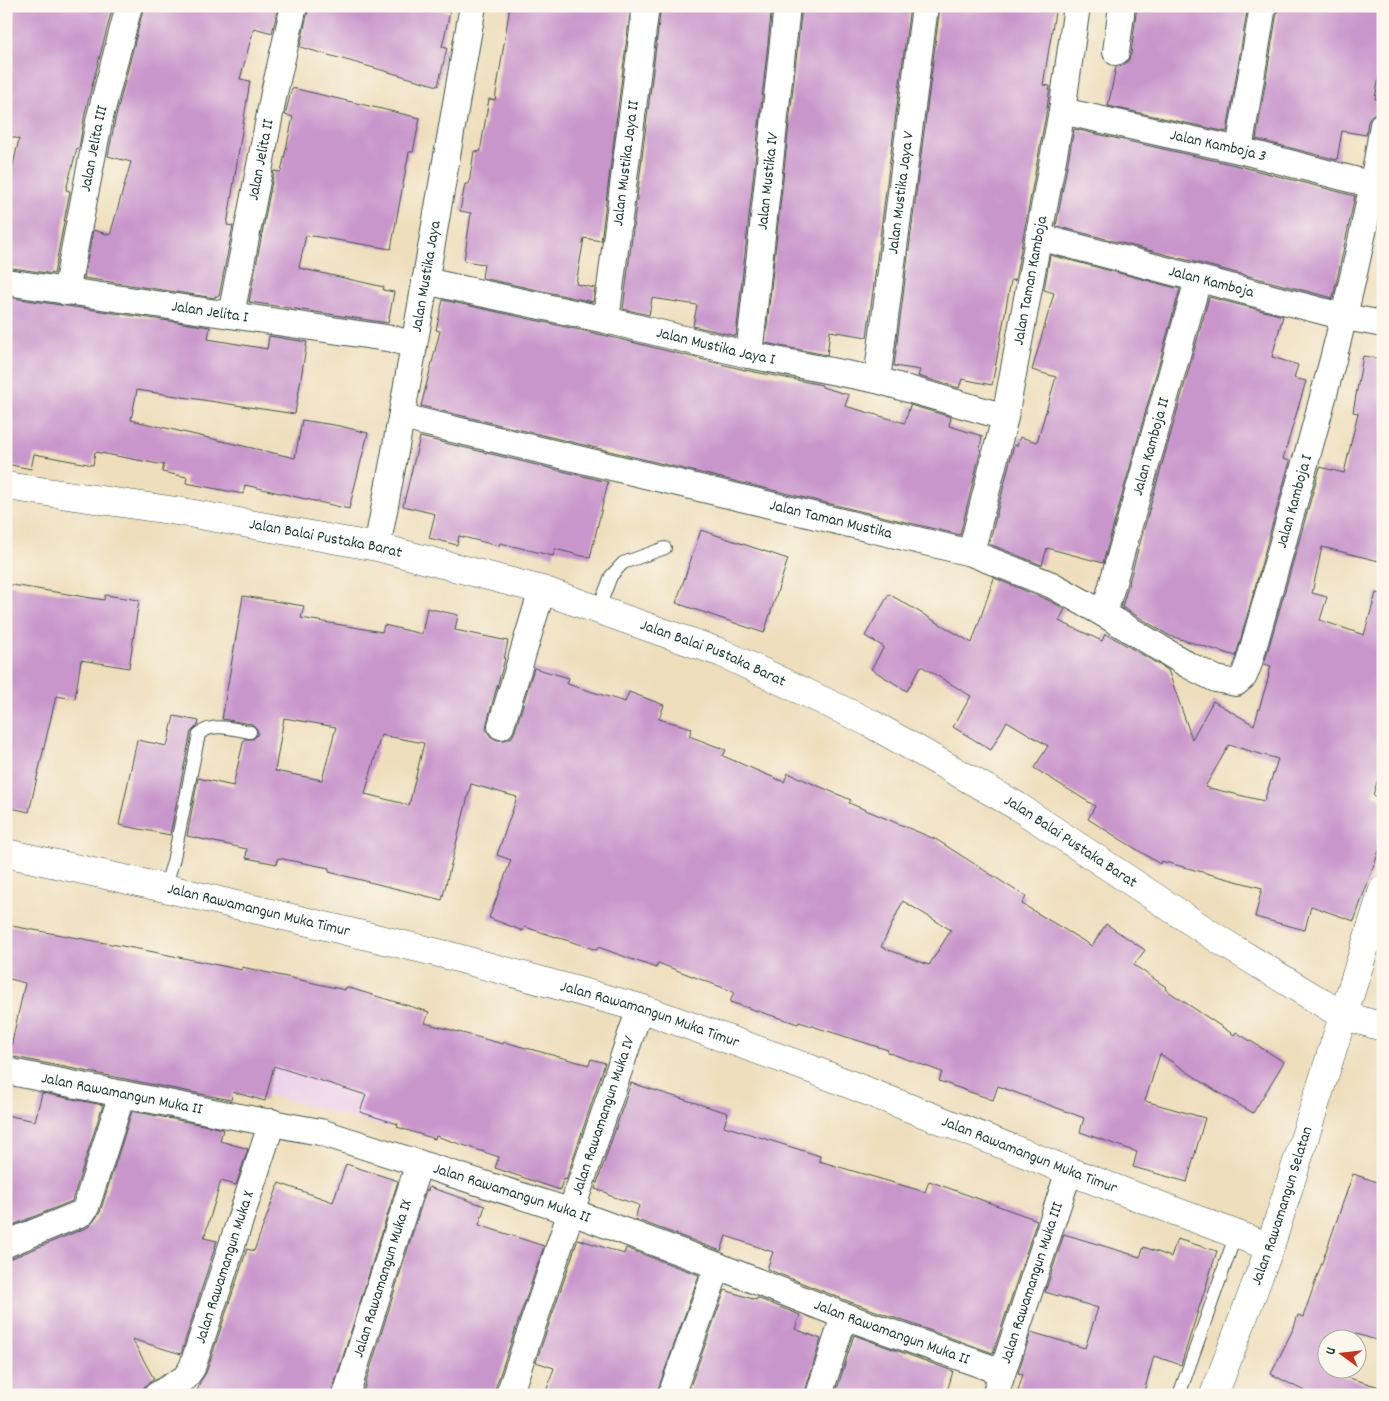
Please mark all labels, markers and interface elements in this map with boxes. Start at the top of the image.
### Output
street label: Jalan Mustika Jaya II [607,99,645,227]
street label: Jalan Jelita III [74,103,114,194]
street label: Jalan Jelita II [242,117,280,203]
street label: Jalan Kamboja 3 [1168,124,1269,168]
street label: Jalan Mustika Jaya V [882,129,920,256]
street label: Jalan Mustika IV [751,131,785,231]
street label: Jalan Taman Kamboja [1007,214,1054,347]
street label: Jalan Mustika Jaya [405,219,447,334]
street label: Jalan Kamboja [1166,260,1257,304]
street label: Jalan Jelita I [170,295,250,329]
street label: Jalan Mustika Jaya I [654,321,777,371]
street label: Jalan Kamboja II [1126,395,1176,498]
street label: Jalan Kamboja I [1270,452,1318,551]
street label: Jalan Taman Mustika [767,494,895,545]
street label: Jalan Balai Pustaka Barat [247,513,405,565]
street label: Jalan Balai Pustaka Barat [637,614,790,693]
street label: Jalan Balai Pustaka Barat [1000,789,1142,894]
street label: Jalan Rawamangun Muka Timur [165,877,352,943]
street label: Jalan Rawamangun Muka Timur [558,975,743,1054]
street label: Jalan Rawamangun Muka IV [566,1033,641,1198]
street label: Jalan Rawamangun Muka II [39,1067,204,1121]
street label: Jalan Rawamangun Muka Timur [938,1110,1121,1200]
street label: Jalan Rawamangun Selatan [1245,1124,1319,1289]
street label: Jalan Rawamangun Muka II [430,1157,593,1229]
street label: Jalan Rawamangun Muka X [189,1187,261,1347]
street label: Jalan Rawamangun Muka IX [347,1196,418,1361]
street label: Jalan Rawamangun Muka III [995,1199,1069,1367]
street label: Jalan Rawamangun Muka II [811,1294,973,1371]
north arrow [1316,1328,1366,1378]
text: U [1321,1345,1342,1357]

